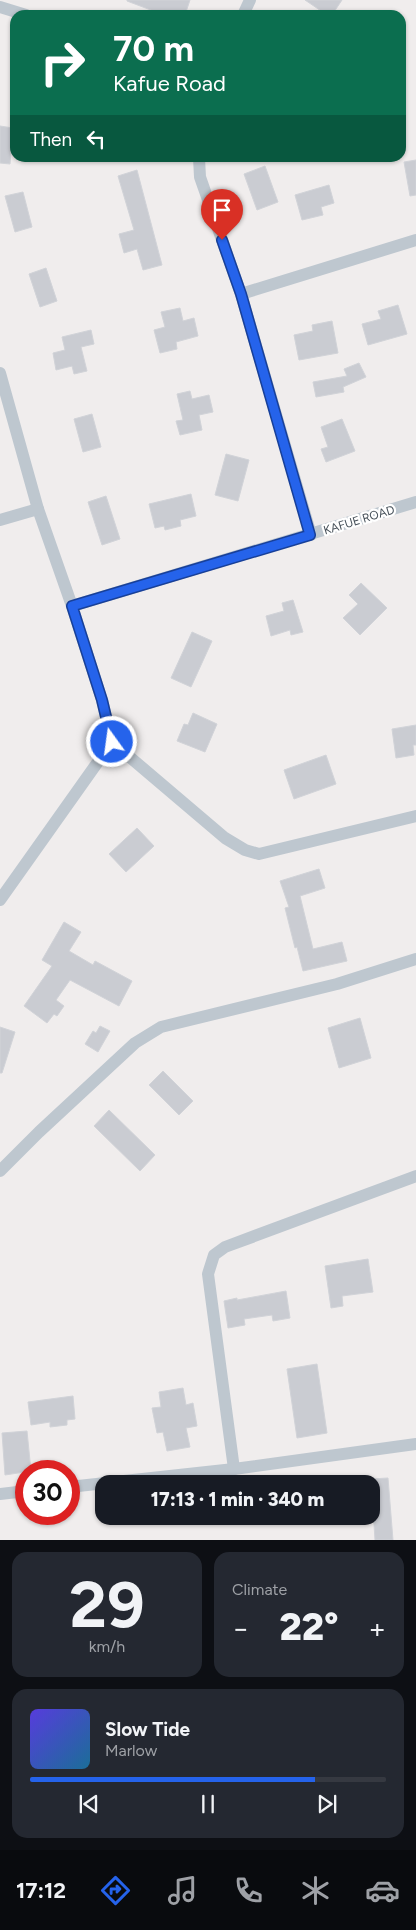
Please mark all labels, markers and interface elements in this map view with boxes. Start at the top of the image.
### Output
text: 70 m [113,28,194,70]
icon: right [30,30,95,95]
text: Kafue Road [113,70,226,97]
icon: left [82,125,110,153]
text: Then [30,128,72,151]
pin [201,189,243,240]
icon: arrive [208,196,236,224]
street label: KAFUE ROAD [322,503,396,537]
position arrow [85,715,137,767]
speed limit sign: 30 [15,1460,80,1525]
text: 17:13 · 1 min · 340 m [151,1488,324,1511]
text: 29 [69,1565,145,1643]
text: Climate [232,1580,287,1599]
text: 22° [279,1604,339,1650]
text: − [232,1611,249,1645]
text: + [369,1611,386,1645]
text: km/h [89,1637,125,1656]
text: Slow Tide [105,1718,190,1741]
text: Marlow [105,1741,157,1760]
icon: previous [75,1790,103,1818]
icon: pause [194,1790,222,1818]
icon: next [313,1790,341,1818]
icon: directions [98,1873,133,1908]
icon: music [165,1873,200,1908]
icon: phone [231,1873,266,1908]
icon: climate [298,1873,333,1908]
icon: car [365,1873,400,1908]
text: 17:12 [16,1877,66,1904]

